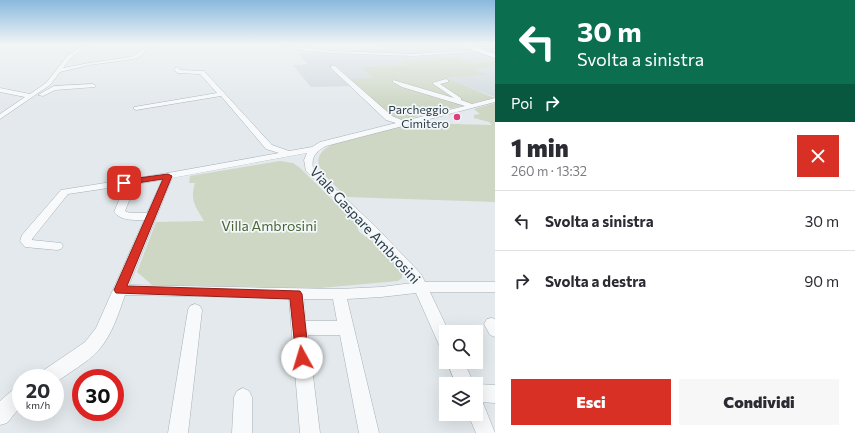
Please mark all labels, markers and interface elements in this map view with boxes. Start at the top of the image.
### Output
text: 30 m [577,14,642,48]
icon: left [511,16,563,68]
text: Svolta a sinistra [577,48,704,70]
icon: right [541,92,563,114]
text: Poi [511,94,533,112]
place label: Parcheggio Cimitero [388,102,449,130]
marker: Parcheggio Cimitero [452,112,462,122]
text: 1 min [511,133,569,162]
button: close [797,135,839,177]
street label: Viale Gaspare Ambrosini [306,162,424,287]
text: 260 m · 13:32 [511,163,587,179]
pin [107,166,141,200]
icon: arrive [113,172,135,194]
icon: left [511,210,533,232]
text: Svolta a sinistra [545,212,654,230]
text: 30 m [805,212,839,230]
park label: Villa Ambrosini [221,217,317,234]
icon: right [511,270,533,292]
text: Svolta a destra [545,272,646,290]
text: 90 m [804,272,839,290]
map controls [439,325,483,421]
button: search [439,325,483,369]
position arrow [281,337,323,379]
speed limit sign: 30 [72,369,124,421]
button: layers [439,377,483,421]
text: 20 [26,378,50,402]
button: Esci [511,379,671,425]
button: Condividi [679,379,839,425]
text: km/h [26,399,50,411]

